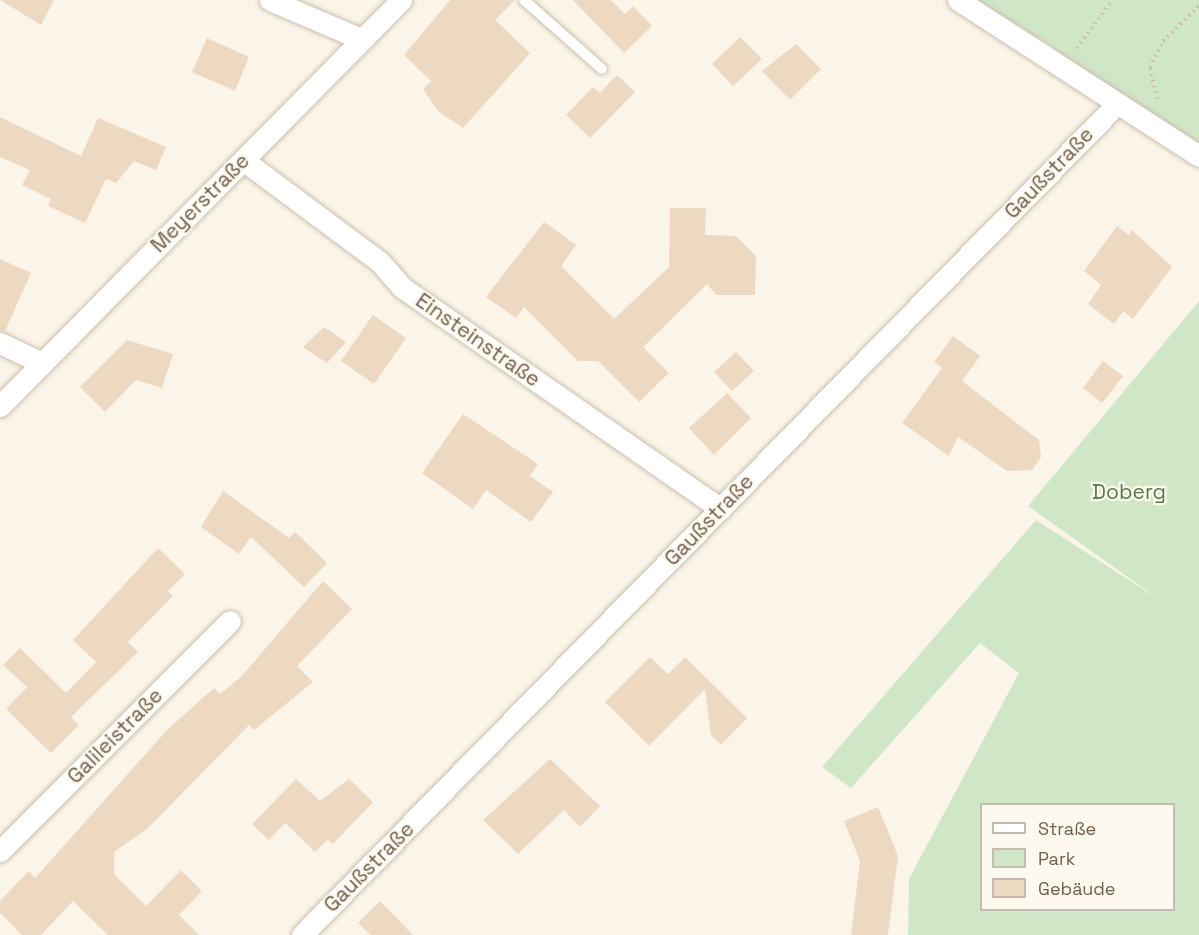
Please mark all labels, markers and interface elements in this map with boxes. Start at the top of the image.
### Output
street label: Gaußstraße [999,122,1099,224]
street label: Meyerstraße [145,148,255,258]
street label: Einsteinstraße [411,288,545,392]
street label: Gaußstraße [659,469,759,571]
park label: Doberg [1092,479,1166,505]
street label: Galileistraße [62,683,168,789]
legend [980,803,1175,911]
street label: Gaußstraße [319,817,419,917]
text: Straße [1038,817,1096,840]
text: Park [1038,847,1075,870]
text: Gebäude [1038,877,1116,900]

